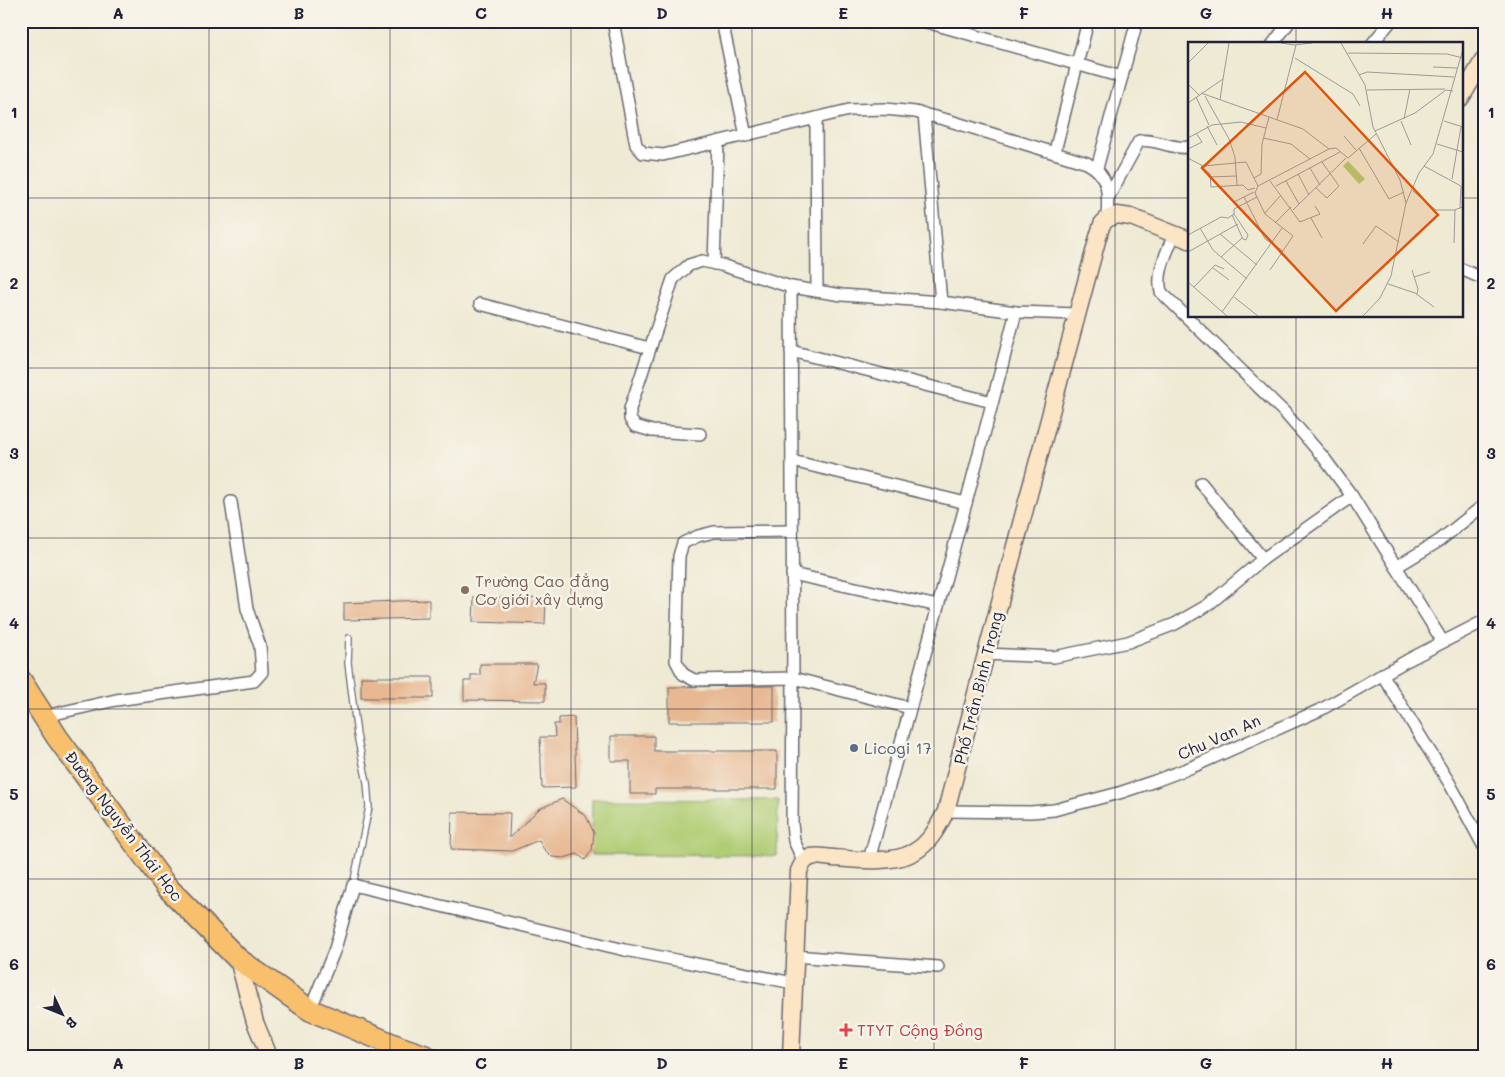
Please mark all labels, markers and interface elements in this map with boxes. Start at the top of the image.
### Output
text: A [112,2,124,23]
text: B [294,2,304,23]
text: C [475,2,487,23]
text: D [656,2,668,23]
text: E [838,2,848,23]
text: F [1019,2,1029,23]
text: G [1200,2,1212,23]
text: H [1381,2,1393,23]
inset map [1188,42,1462,318]
text: 1 [10,101,18,122]
text: 1 [1487,101,1495,122]
text: 2 [10,272,19,293]
text: 2 [1487,272,1496,293]
text: 3 [9,442,19,463]
text: 3 [1486,442,1496,463]
place label: Trường Cao đẳng Cơ giới xây dựng [475,570,609,609]
marker: Trường Cao đẳng Cơ giới xây dựng [459,584,471,596]
street label: Phố Trần Bình Trọng [948,609,1007,767]
text: 4 [9,612,19,633]
text: 4 [1486,612,1496,633]
street label: Chu Van An [1174,709,1263,764]
place label: Licogi 17 [864,737,932,758]
marker: Licogi 17 [848,742,860,754]
street label: Đường Nguyễn Thái Học [61,746,188,905]
text: 5 [9,783,19,804]
text: 5 [1486,783,1496,804]
text: 6 [9,953,19,974]
text: 6 [1486,953,1496,974]
north arrow [38,990,88,1040]
text: B [62,1013,82,1033]
place label: TTYT Cộng Đồng [857,1019,983,1040]
marker: TTYT Cộng Đồng [839,1023,853,1037]
text: A [112,1052,124,1073]
text: B [294,1052,304,1073]
text: C [475,1052,487,1073]
text: D [656,1052,668,1073]
text: E [838,1052,848,1073]
text: F [1019,1052,1029,1073]
text: G [1200,1052,1212,1073]
text: H [1381,1052,1393,1073]

